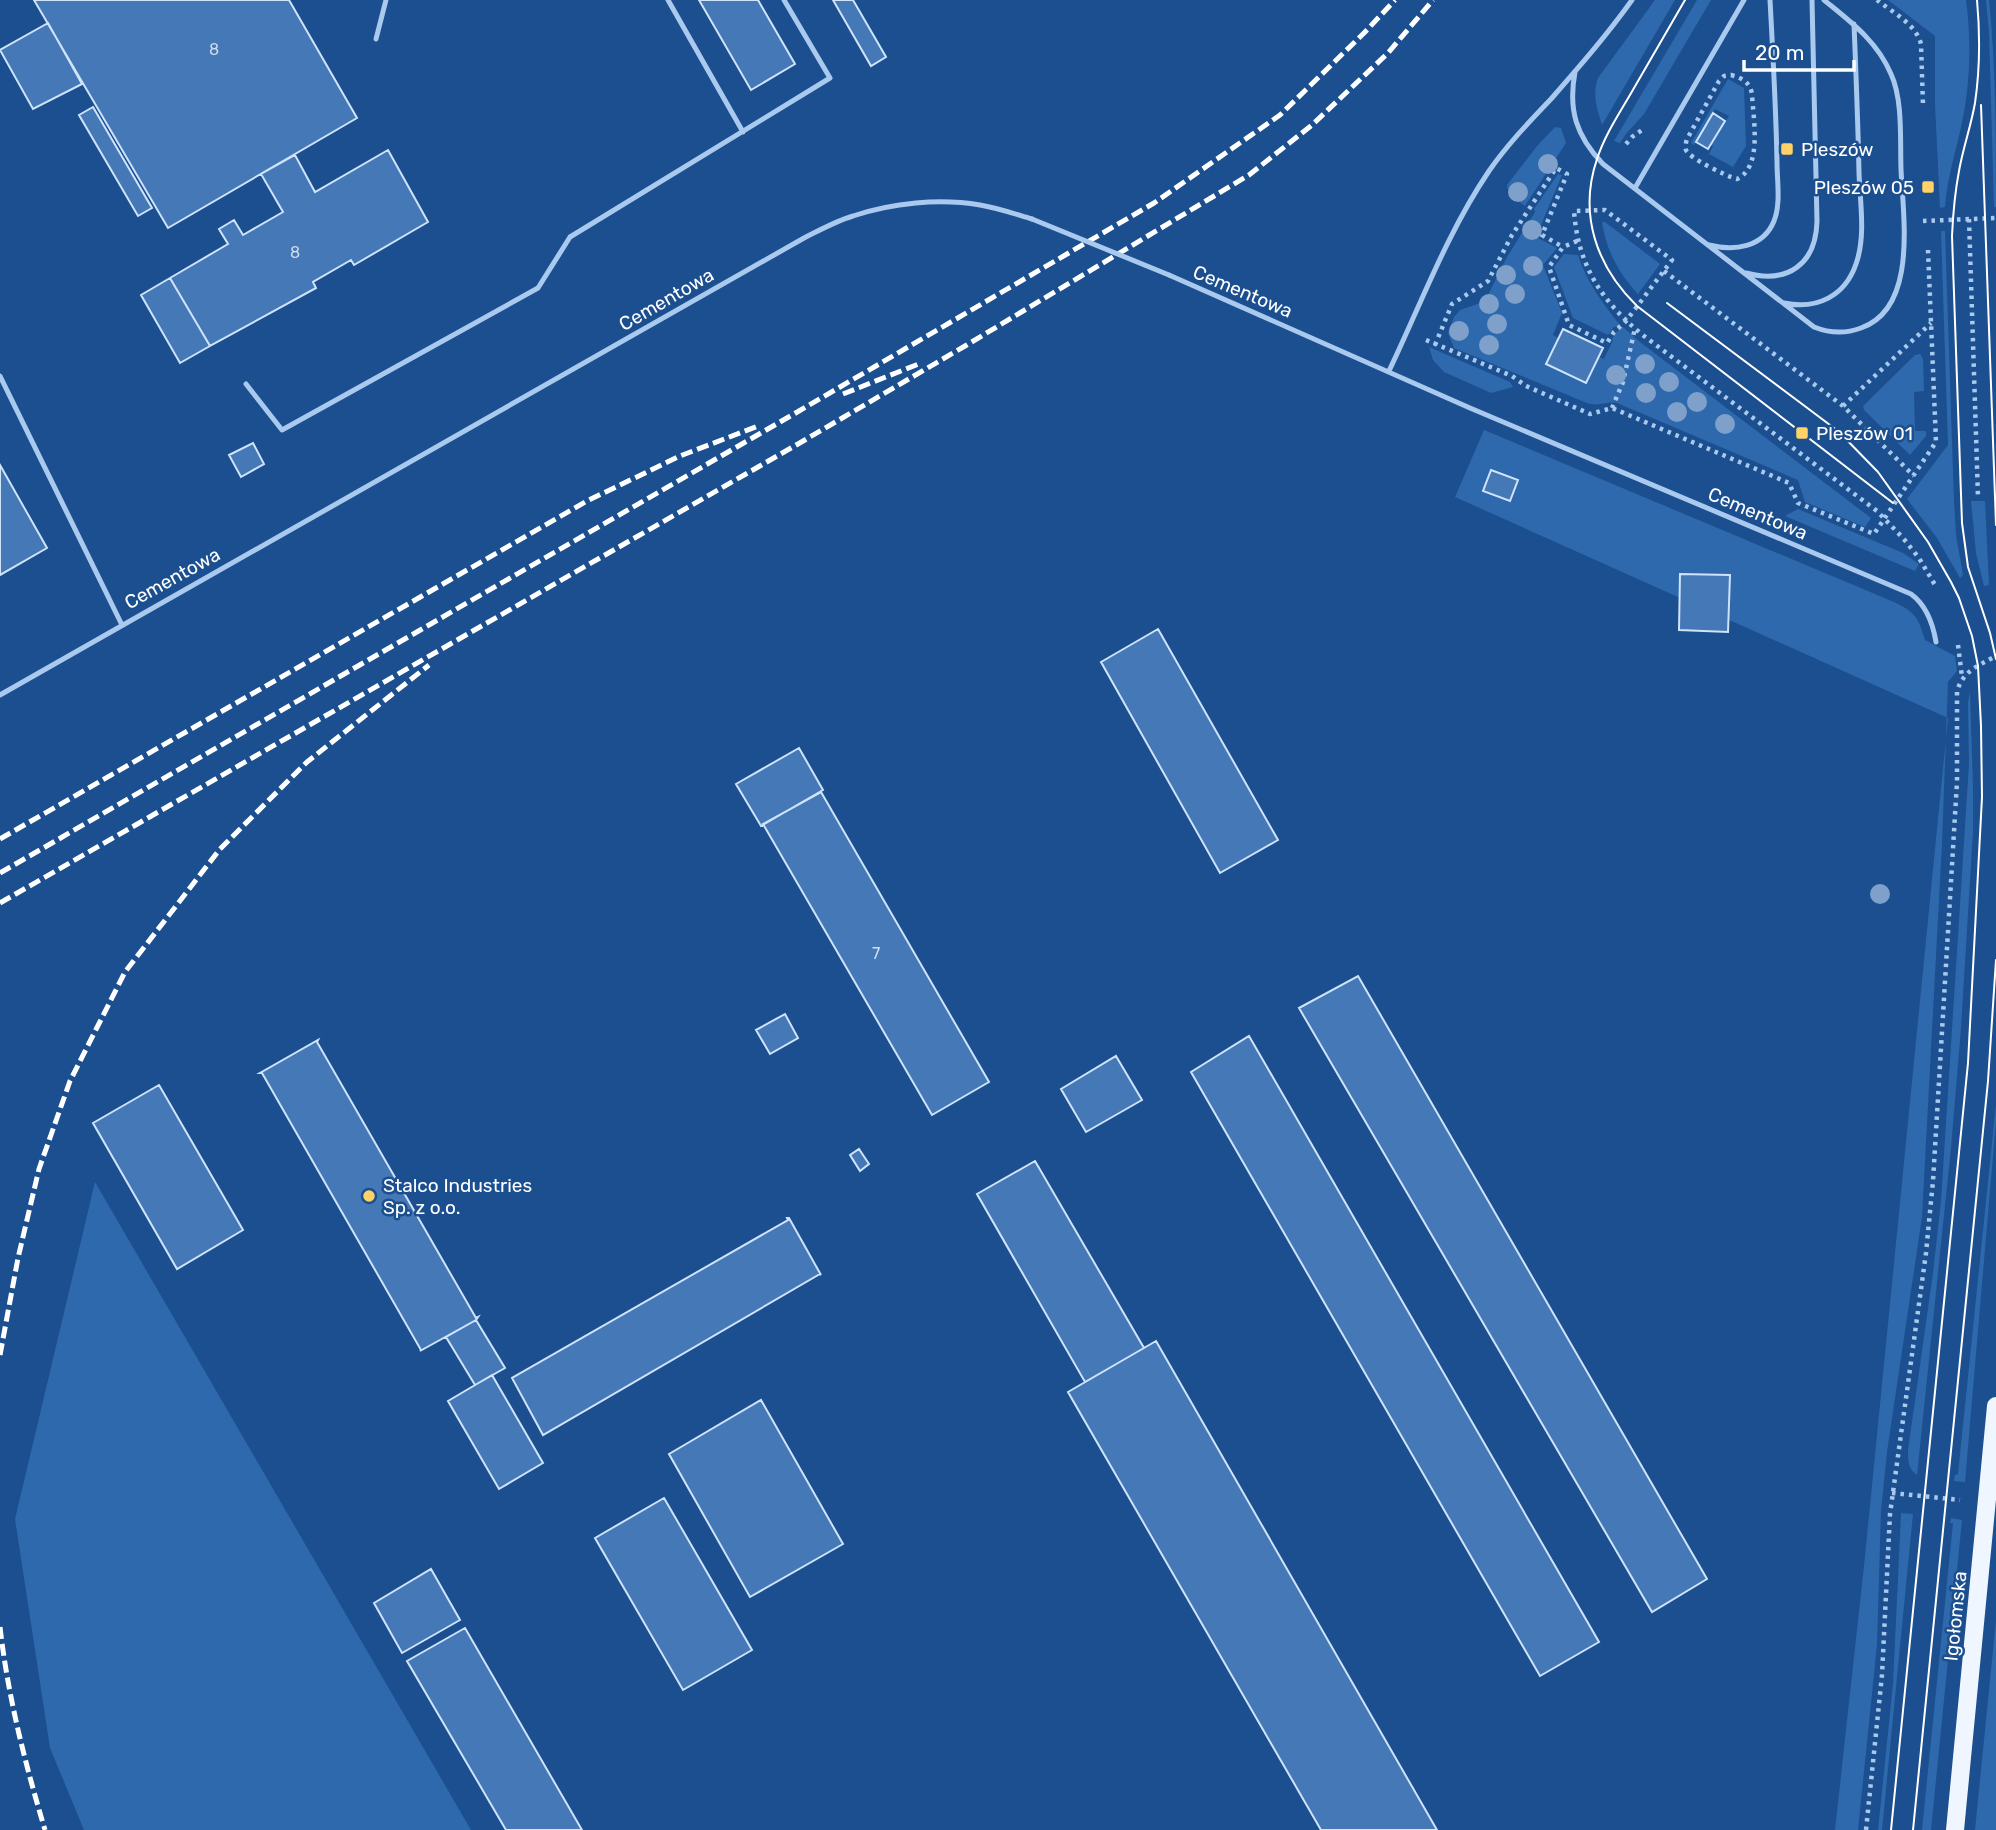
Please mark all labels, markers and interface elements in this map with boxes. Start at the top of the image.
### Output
scale bar [1744,28,1854,72]
house number: 8 [209,40,219,59]
text: 20 m [1755,40,1804,65]
place label: Pleszów [1801,138,1874,161]
marker: Pleszów [1779,141,1795,157]
place label: Pleszów 05 [1814,176,1914,199]
marker: Pleszów 05 [1920,179,1936,195]
house number: 8 [290,243,300,262]
street label: Cementowa [1190,260,1296,323]
street label: Cementowa [615,263,718,336]
place label: Pleszów 01 [1816,422,1913,445]
marker: Pleszów 01 [1794,425,1810,441]
street label: Cementowa [1705,482,1811,545]
street label: Cementowa [120,543,224,614]
house number: 7 [872,944,880,963]
place label: Stalco Industries Sp. z o.o. [383,1174,532,1219]
marker: Stalco Industries Sp. z o.o. [361,1188,377,1204]
street label: Igołomska [1939,1570,1972,1662]

